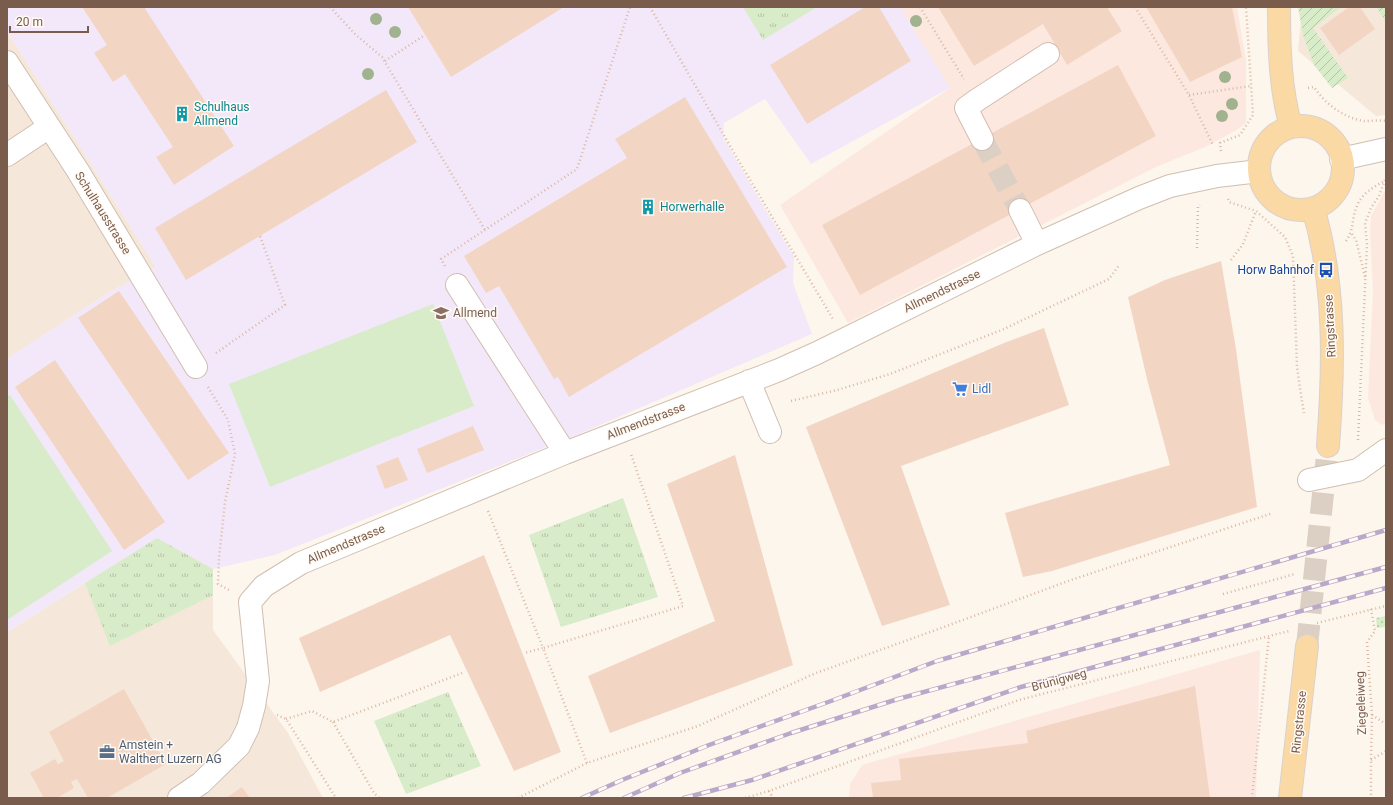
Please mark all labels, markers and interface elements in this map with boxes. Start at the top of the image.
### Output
scale bar [10,8,88,34]
text: 20 m [16,15,43,29]
place label: Schulhaus Allmend [194,100,250,128]
building icon: Schulhaus Allmend [173,105,191,123]
street label: Schulhausstrasse [72,169,134,257]
building icon: Horwerhalle [639,198,657,216]
place label: Horwerhalle [660,200,724,214]
bus stop icon: Horw Bahnhof [1317,261,1335,279]
place label: Horw Bahnhof [1238,263,1315,277]
street label: Allmendstrasse [902,266,982,316]
street label: Ringstrasse [1321,294,1339,358]
school or university icon: Allmend [432,304,450,322]
place label: Allmend [453,306,497,320]
supermarket icon: Lidl [951,380,969,398]
place label: Lidl [972,382,991,396]
street label: Allmendstrasse [605,400,687,442]
street label: Allmendstrasse [305,521,387,567]
street label: Brünigweg [1030,666,1088,694]
street label: Ziegeleiweg [1353,671,1369,735]
street label: Ringstrasse [1289,690,1309,754]
place label: Amstein + Walthert Luzern AG [119,738,222,766]
office icon: Amstein + Walthert Luzern AG [98,743,116,761]

